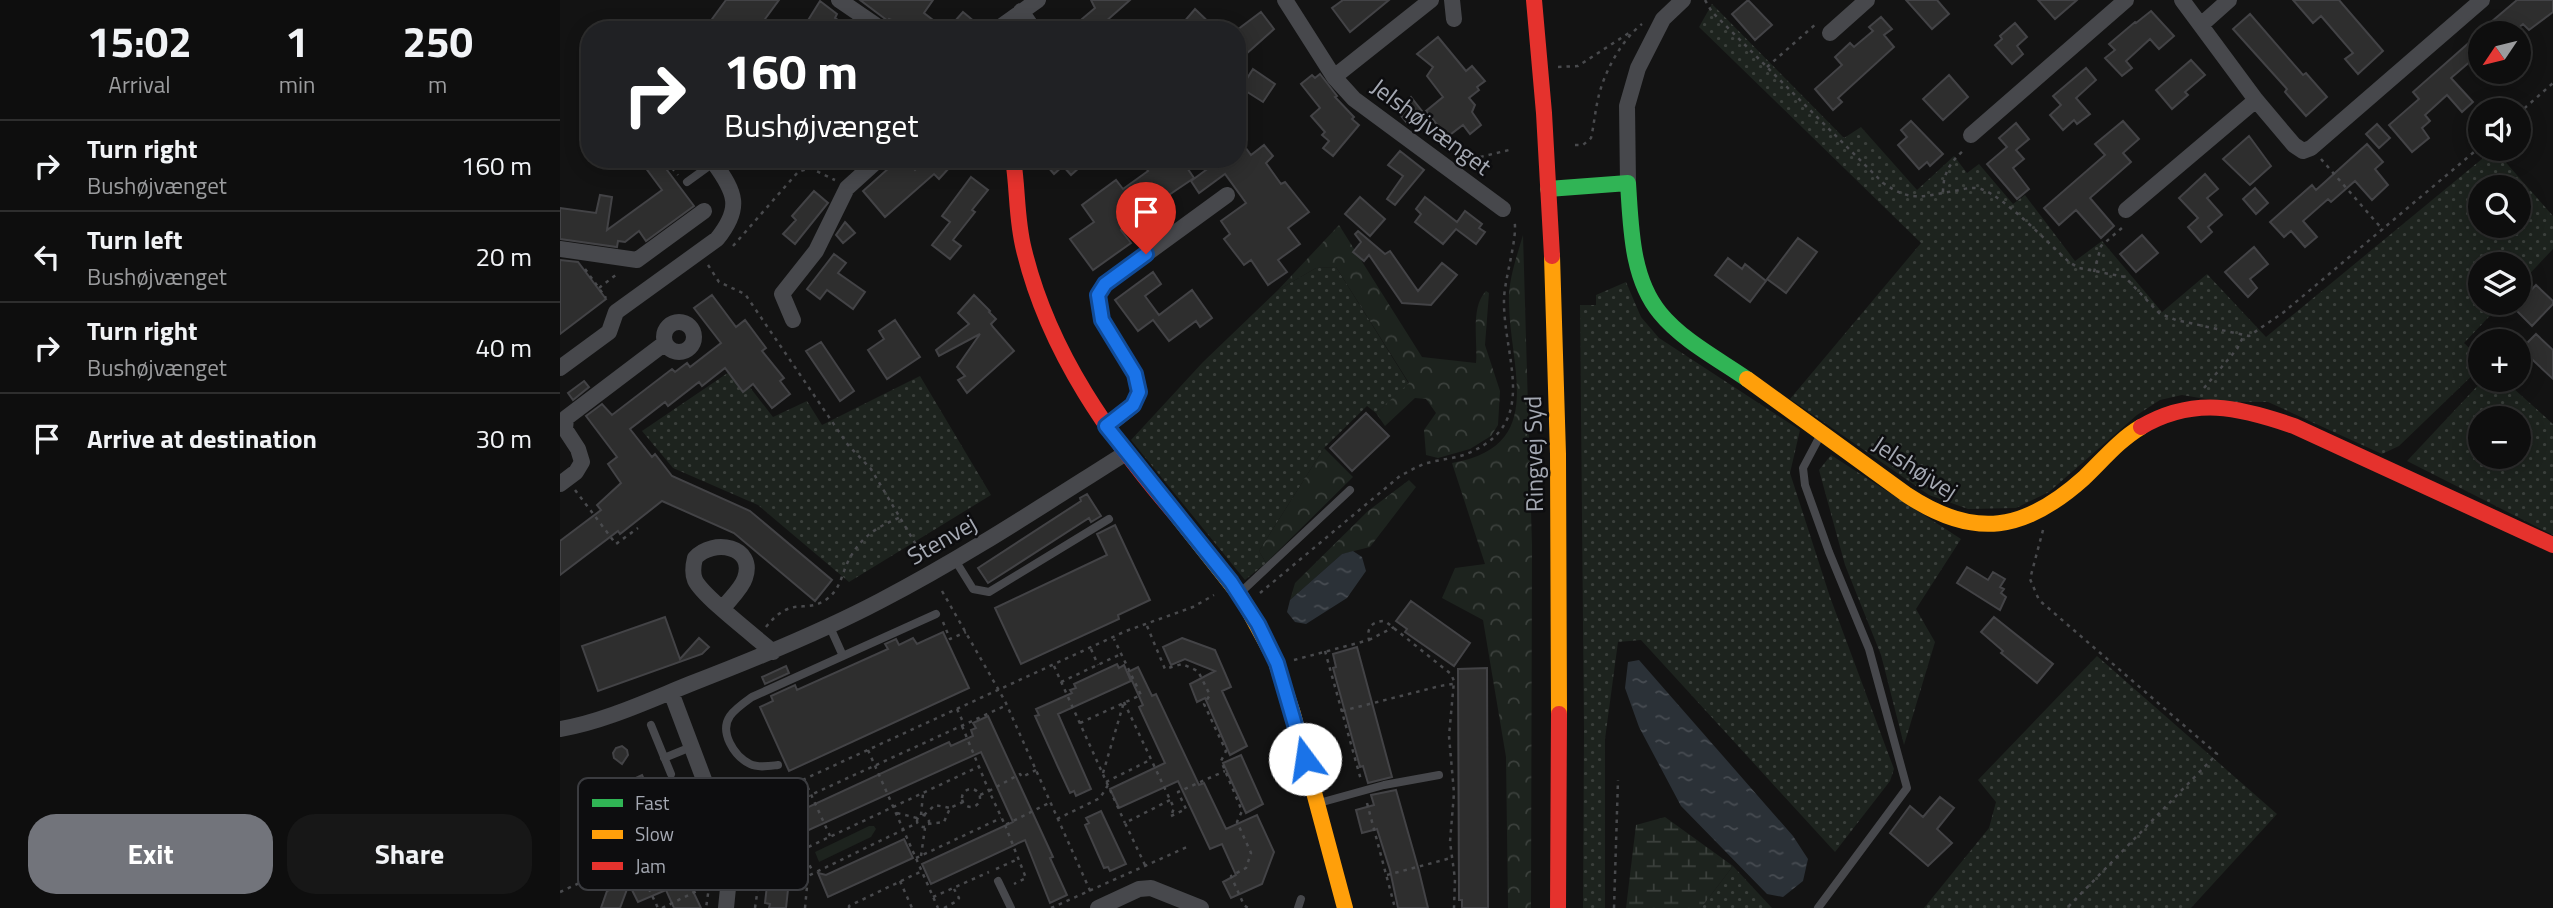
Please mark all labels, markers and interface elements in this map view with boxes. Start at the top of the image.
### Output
text: 15:02 [87,9,192,73]
text: 1 [285,9,309,73]
text: 250 [402,9,473,73]
north arrow [2468,21,2530,84]
map controls [2468,21,2531,469]
text: 160 m [724,33,858,108]
icon: right [609,49,700,140]
text: Arrival [108,67,171,102]
text: min [279,67,315,102]
text: m [428,67,447,102]
street label: Jelshøjvænget [1364,69,1500,184]
button: sound [2468,98,2531,161]
text: Bushøjvænget [724,101,918,149]
text: Turn right [87,129,198,168]
text: 160 m [461,146,532,185]
icon: right [28,147,66,185]
text: Bushøjvænget [87,168,227,203]
button: search [2468,175,2531,238]
pin [1116,182,1176,254]
icon: arrive [1127,193,1165,231]
text: Turn left [87,220,182,259]
text: 20 m [475,237,532,276]
icon: left [28,238,66,276]
button: layers [2468,252,2531,315]
text: Bushøjvænget [87,259,227,294]
text: Turn right [87,311,198,350]
text: 40 m [475,328,532,367]
icon: right [28,329,66,367]
button: + [2468,329,2531,392]
text: Bushøjvænget [87,350,227,385]
street label: Ringvej Syd [1514,396,1552,512]
button: − [2468,406,2531,469]
text: Arrive at destination [87,419,317,458]
text: 30 m [475,419,532,458]
icon: arrive [28,420,66,458]
street label: Jelshøjvej [1866,426,1965,508]
street label: Stenvej [900,505,983,573]
position arrow [1268,722,1342,796]
legend [578,778,808,890]
text: Fast [635,788,670,817]
button: Exit [28,814,273,894]
button: Share [287,814,532,894]
text: Slow [635,819,674,848]
text: Jam [635,851,666,880]

